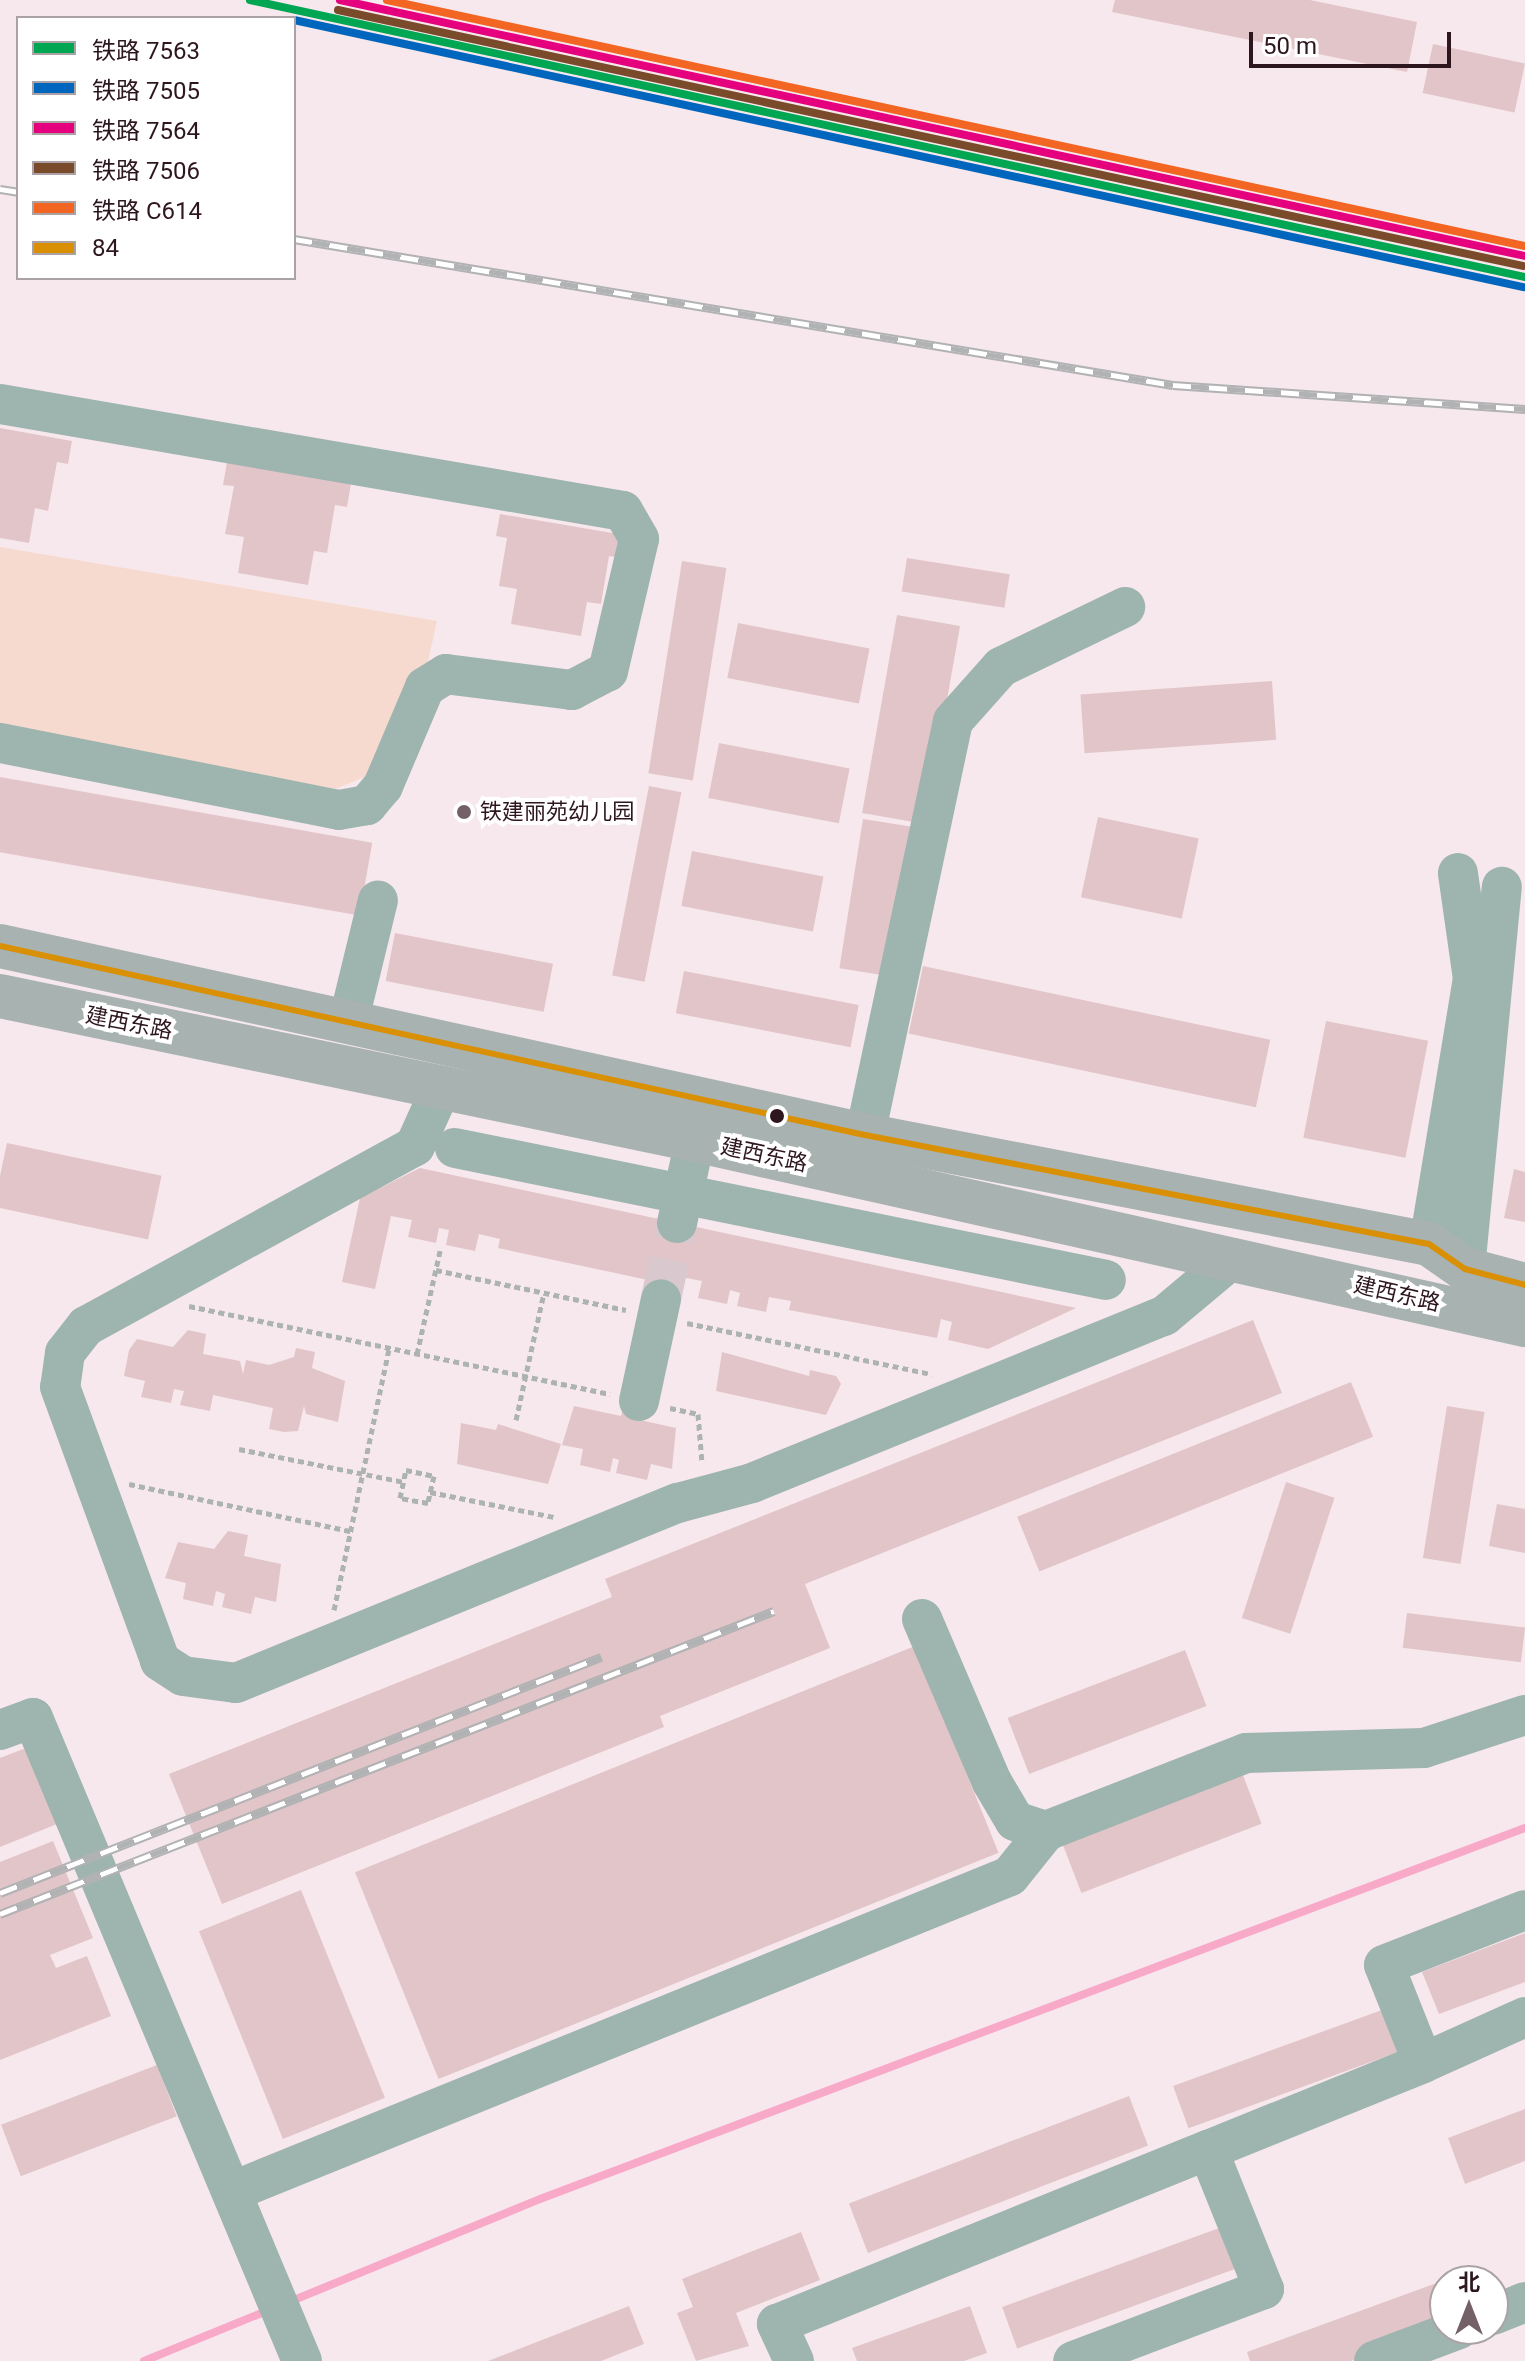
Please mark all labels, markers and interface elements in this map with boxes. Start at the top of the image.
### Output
legend [16,16,296,280]
scale bar [1253,16,1455,66]
text: 50 m [1263,32,1317,60]
text: 铁路 7563 [92,37,200,65]
text: 铁路 7505 [92,77,200,105]
text: 铁路 7564 [92,117,200,145]
text: 铁路 7506 [92,157,200,185]
text: 铁路 C614 [92,197,202,225]
text: 84 [92,234,119,262]
place label: 铁建丽苑幼儿园 [480,799,634,825]
marker: 铁建丽苑幼儿园 [455,803,473,821]
street label: 建西东路 [83,1002,175,1044]
unlabelled marker [769,1108,785,1124]
street label: 建西东路 [718,1133,810,1177]
street label: 建西东路 [1351,1271,1443,1317]
north arrow [1429,2265,1509,2345]
text: 北 [1458,2270,1480,2295]

